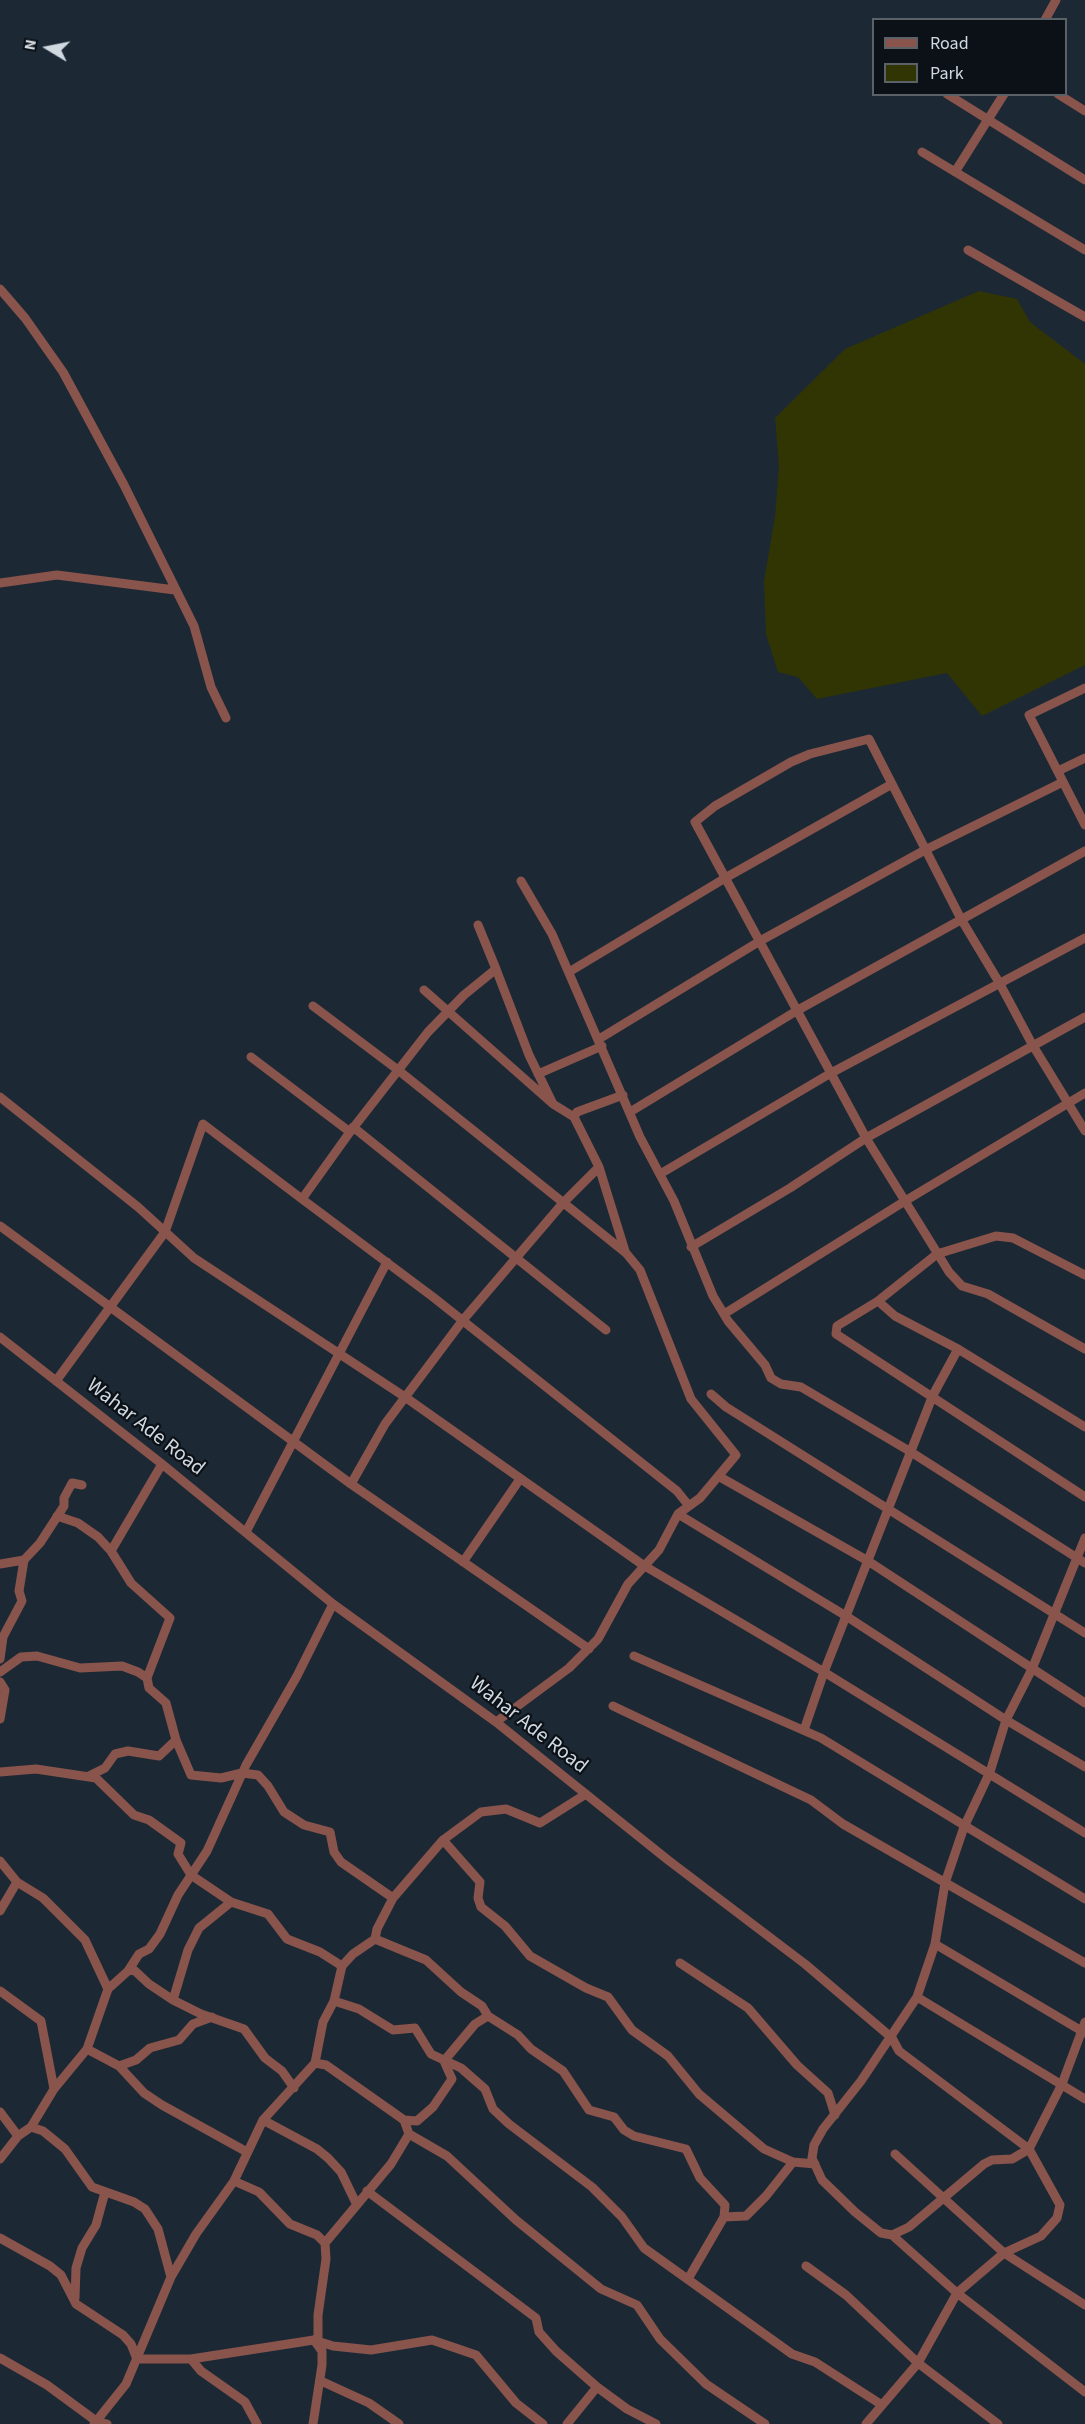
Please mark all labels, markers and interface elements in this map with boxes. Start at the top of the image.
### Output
north arrow [18,18,78,78]
legend [872,18,1067,96]
text: Road [930,31,969,56]
text: N [19,38,42,52]
text: Park [930,61,964,86]
street label: Wahar Ade Road [81,1374,209,1482]
street label: Wahar Ade Road [464,1672,592,1780]

